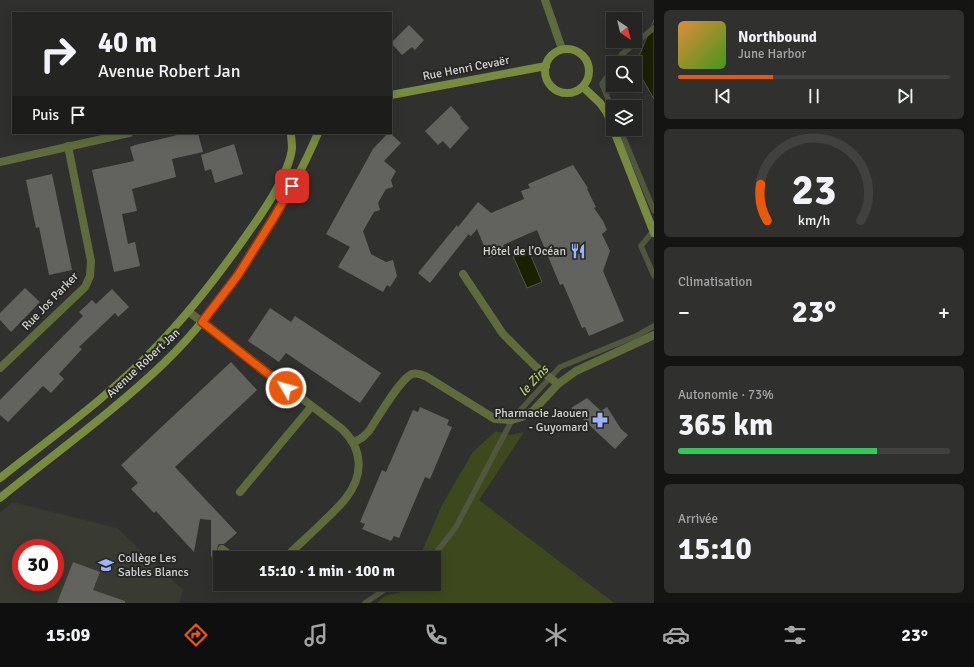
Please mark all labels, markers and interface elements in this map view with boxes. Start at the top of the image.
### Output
north arrow [606,12,642,48]
map controls [606,12,642,136]
text: 40 m [98,26,157,60]
icon: right [32,28,84,80]
text: Northbound [738,28,817,46]
text: June Harbor [738,46,806,62]
street label: Rue Henri Cevaër [421,53,511,84]
button: search [606,56,642,92]
text: Avenue Robert Jan [98,60,241,82]
icon: previous [712,85,734,107]
icon: pause [803,85,825,107]
icon: next [894,85,916,107]
button: layers [606,100,642,136]
icon: arrive [67,104,89,126]
text: Puis [32,106,59,124]
text: 23 [792,165,836,216]
pin [275,169,309,203]
icon: arrive [281,175,303,197]
text: km/h [798,211,830,228]
restaurant icon: Hôtel de l'Océan [569,242,587,260]
place label: Hôtel de l'Océan [483,244,566,259]
street label: Rue Jos Parker [19,269,82,333]
text: Climatisation [678,274,752,290]
text: 23° [792,294,836,331]
text: − [678,299,690,326]
text: + [938,299,950,326]
street label: Avenue Robert Jan [103,325,183,401]
water label: le Zins [515,361,553,400]
position arrow [265,367,307,409]
text: Autonomie · 73% [678,387,774,403]
place label: Pharmacie Jaouen - Guyomard [494,406,588,435]
text: 365 km [678,407,773,444]
pharmacy icon: Pharmacie Jaouen - Guyomard [591,411,609,429]
text: Arrivée [678,511,718,527]
text: 15:10 [678,531,752,568]
speed limit sign: 30 [12,539,64,591]
place label: Collège Les Sables Blancs [118,551,189,580]
school or university icon: Collège Les Sables Blancs [97,556,115,574]
text: 15:10 · 1 min · 100 m [259,562,395,580]
icon: directions [182,621,210,649]
icon: music [302,621,330,649]
icon: phone [422,621,450,649]
icon: climate [542,621,570,649]
icon: car [662,621,690,649]
icon: filters [781,621,809,649]
text: 15:09 [46,624,90,646]
text: 23° [901,624,928,646]

